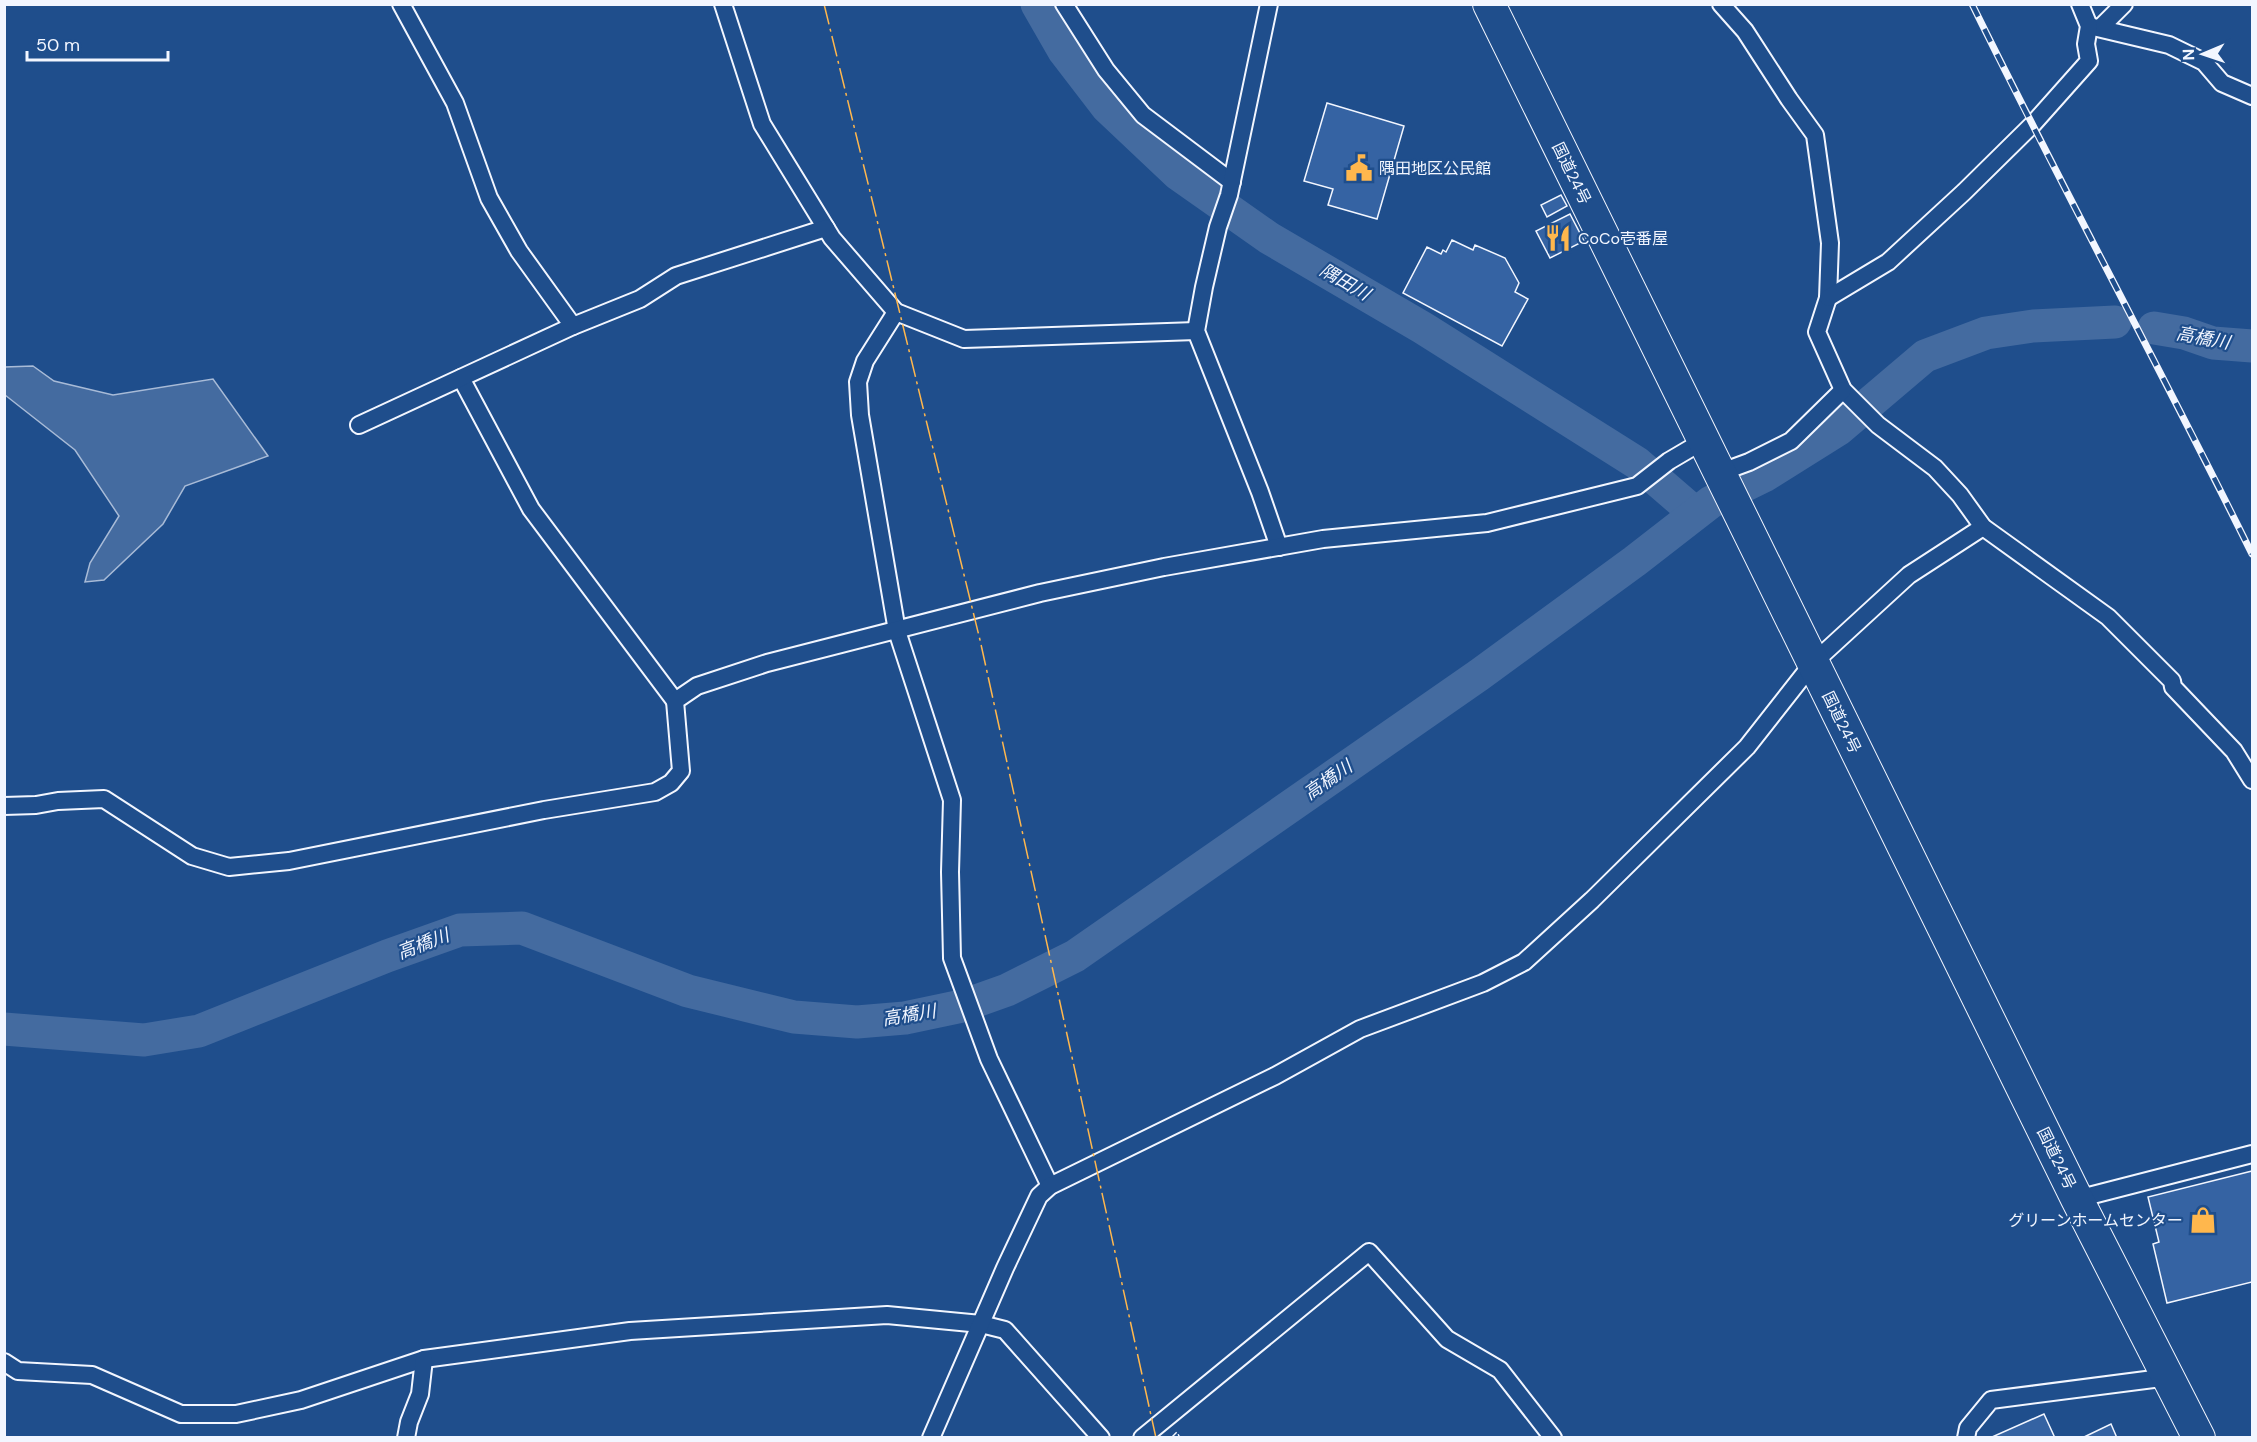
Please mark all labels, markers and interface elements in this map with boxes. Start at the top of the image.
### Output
scale bar [27,24,168,62]
north arrow [2173,24,2233,84]
text: 50 m [36,33,80,57]
text: N [2178,48,2199,61]
street label: 国道24号 [1548,139,1596,208]
public building icon: 隅田地区公民館 [1344,153,1374,183]
place label: 隅田地区公民館 [1379,158,1491,179]
restaurant icon: CoCo壱番屋 [1543,223,1573,253]
place label: CoCo壱番屋 [1578,228,1668,249]
water label: 隅田川 [1316,258,1376,307]
water label: 高橋川 [2174,321,2234,355]
street label: 国道24号 [1818,688,1866,757]
water label: 高橋川 [1299,754,1359,805]
water label: 高橋川 [393,922,454,965]
water label: 高橋川 [880,999,940,1031]
street label: 国道24号 [2033,1124,2081,1193]
shop icon: グリーンホームセンター [2188,1205,2218,1235]
place label: グリーンホームセンター [2008,1210,2183,1231]

